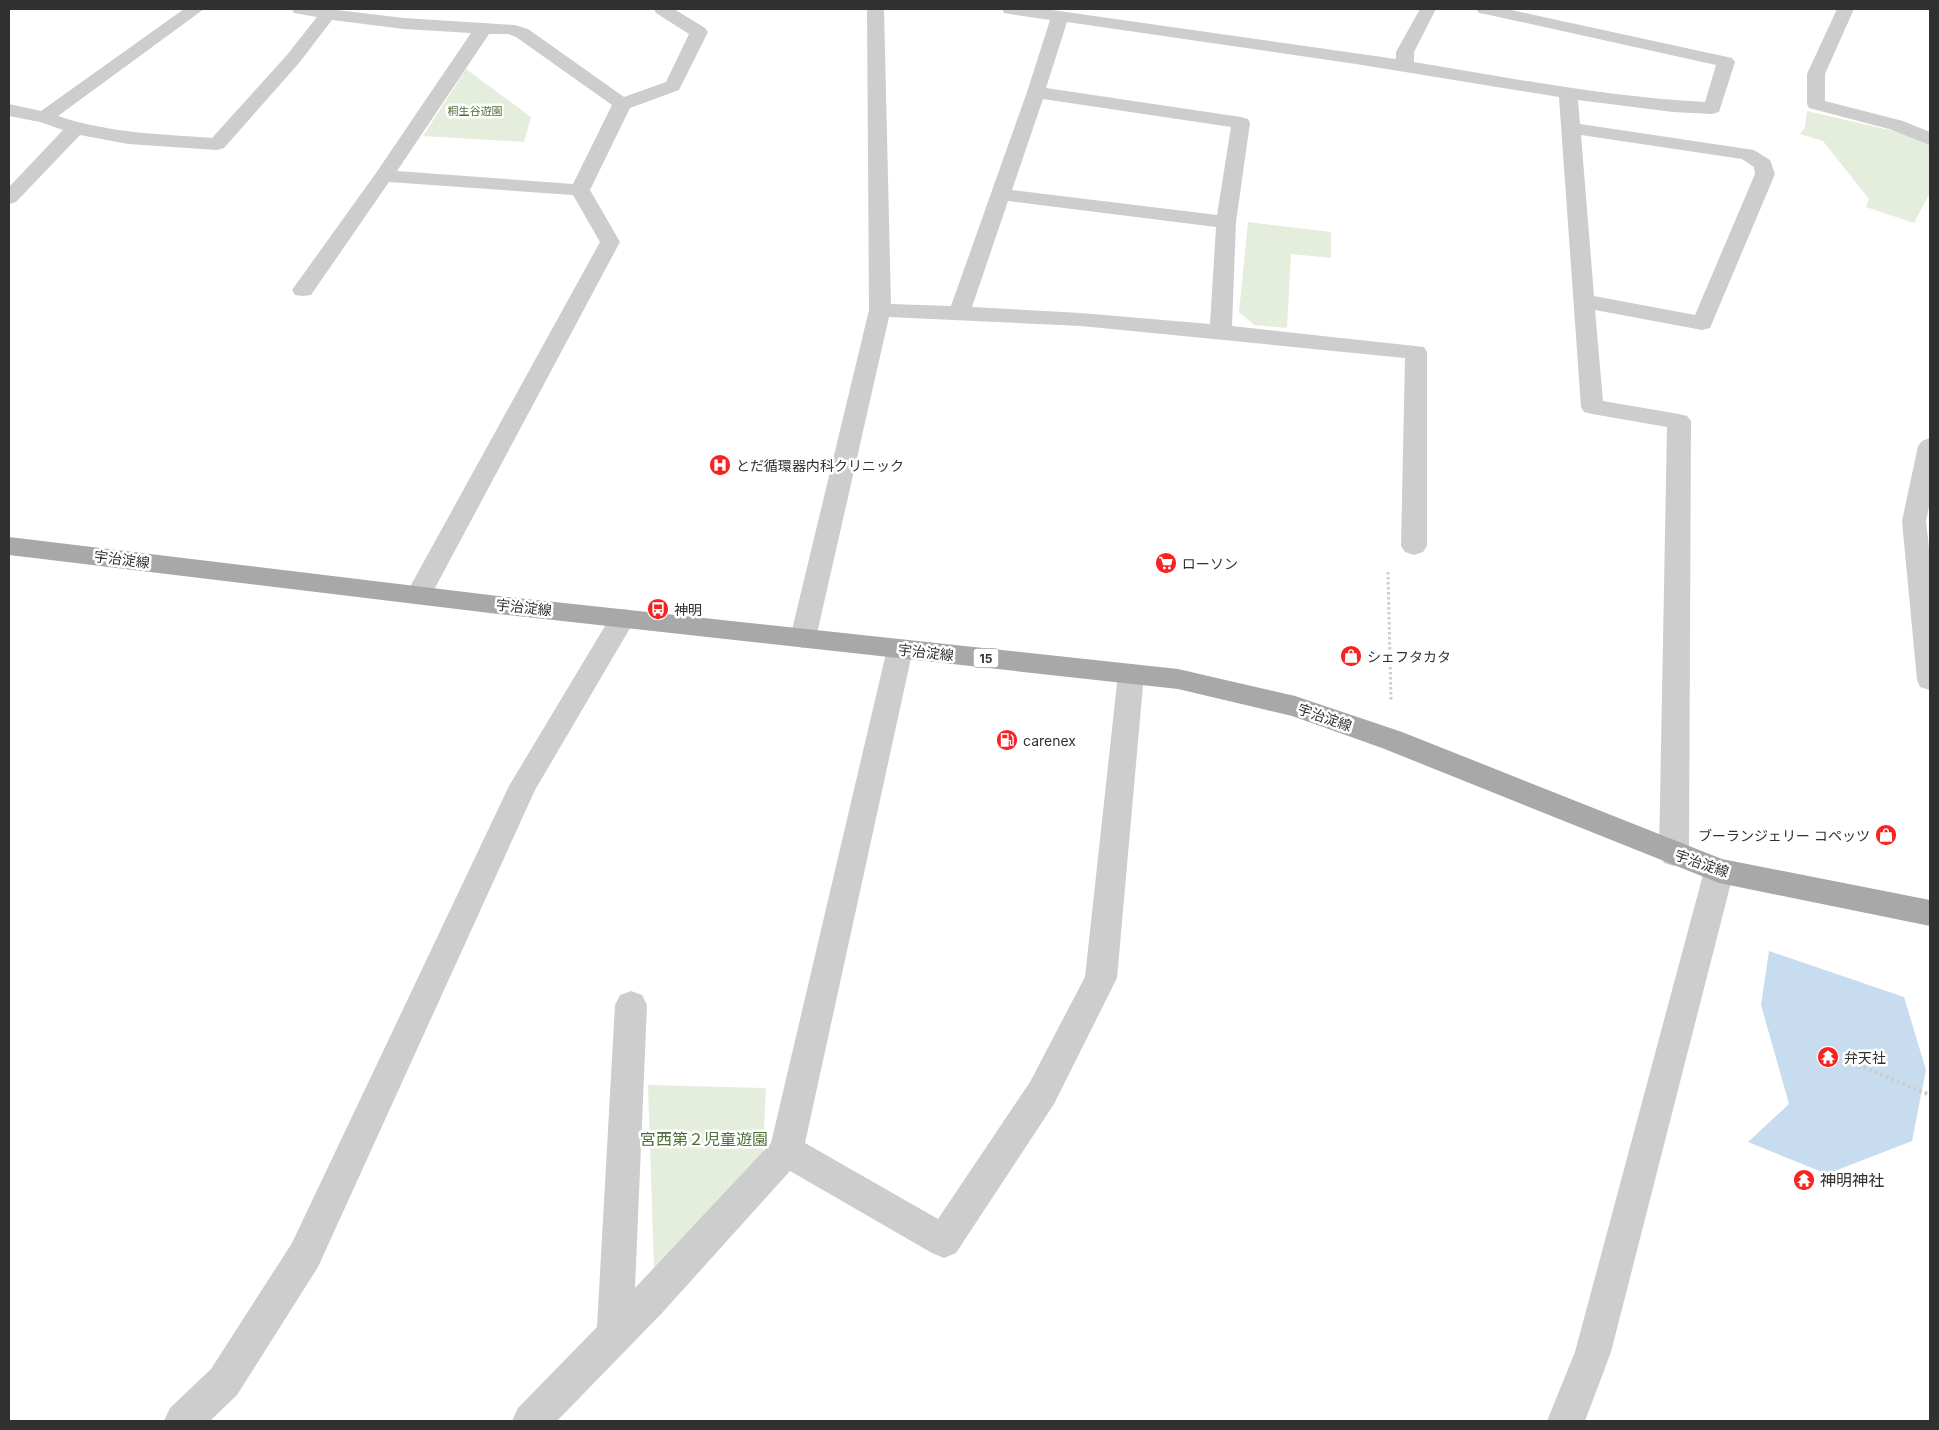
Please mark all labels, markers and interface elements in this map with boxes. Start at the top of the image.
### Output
park label: 桐生谷遊園 [448,104,503,118]
hospital icon: とだ循環器内科クリニック [708,453,732,477]
place label: とだ循環器内科クリニック [736,457,904,474]
street label: 宇治淀線 [93,547,151,571]
supermarket icon: ローソン [1154,551,1178,575]
place label: ローソン [1182,555,1238,572]
street label: 宇治淀線 [495,596,553,618]
bus stop icon: 神明 [646,597,670,621]
place label: 神明 [674,601,702,618]
street label: 宇治淀線 [897,641,955,663]
shop icon: シェフタカタ [1339,644,1363,668]
road number: 15 [974,648,998,668]
place label: シェフタカタ [1367,648,1451,665]
street label: 宇治淀線 [1296,700,1354,734]
fuel station icon: carenex [995,728,1019,752]
place label: carenex [1023,732,1076,749]
shop icon: ブーランジェリー コペッツ [1874,823,1898,847]
place label: ブーランジェリー コペッツ [1698,827,1870,844]
street label: 宇治淀線 [1673,846,1731,880]
temple icon: 弁天社 [1816,1045,1840,1069]
place label: 弁天社 [1844,1049,1886,1066]
park label: 宮西第２児童遊園 [640,1129,768,1149]
temple icon: 神明神社 [1792,1168,1816,1192]
place label: 神明神社 [1820,1170,1884,1190]

